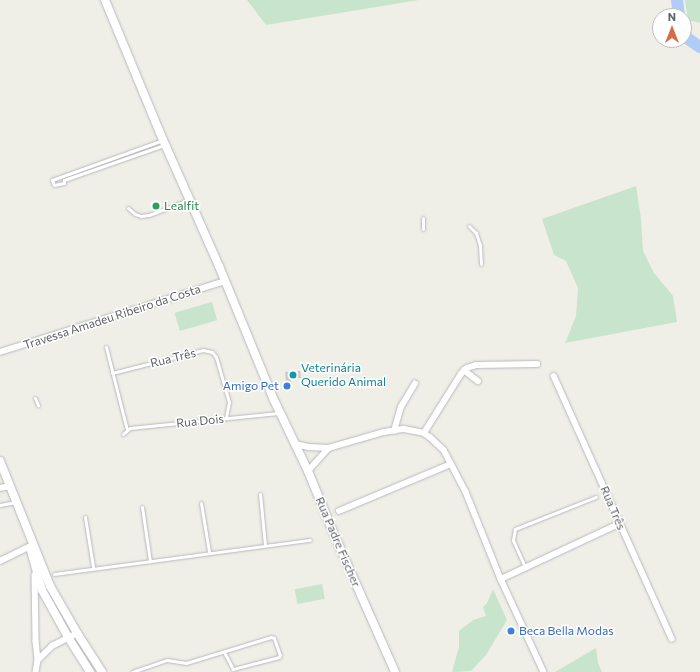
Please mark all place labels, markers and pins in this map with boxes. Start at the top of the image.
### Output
place label: Lealfit [164,199,199,213]
marker: Lealfit [151,201,161,211]
place label: Veterinária Querido Animal [301,361,386,389]
marker: Veterinária Querido Animal [288,370,298,380]
place label: Amigo Pet [223,379,279,393]
marker: Amigo Pet [282,381,292,391]
place label: Beca Bella Modas [519,624,614,638]
marker: Beca Bella Modas [506,626,516,636]

